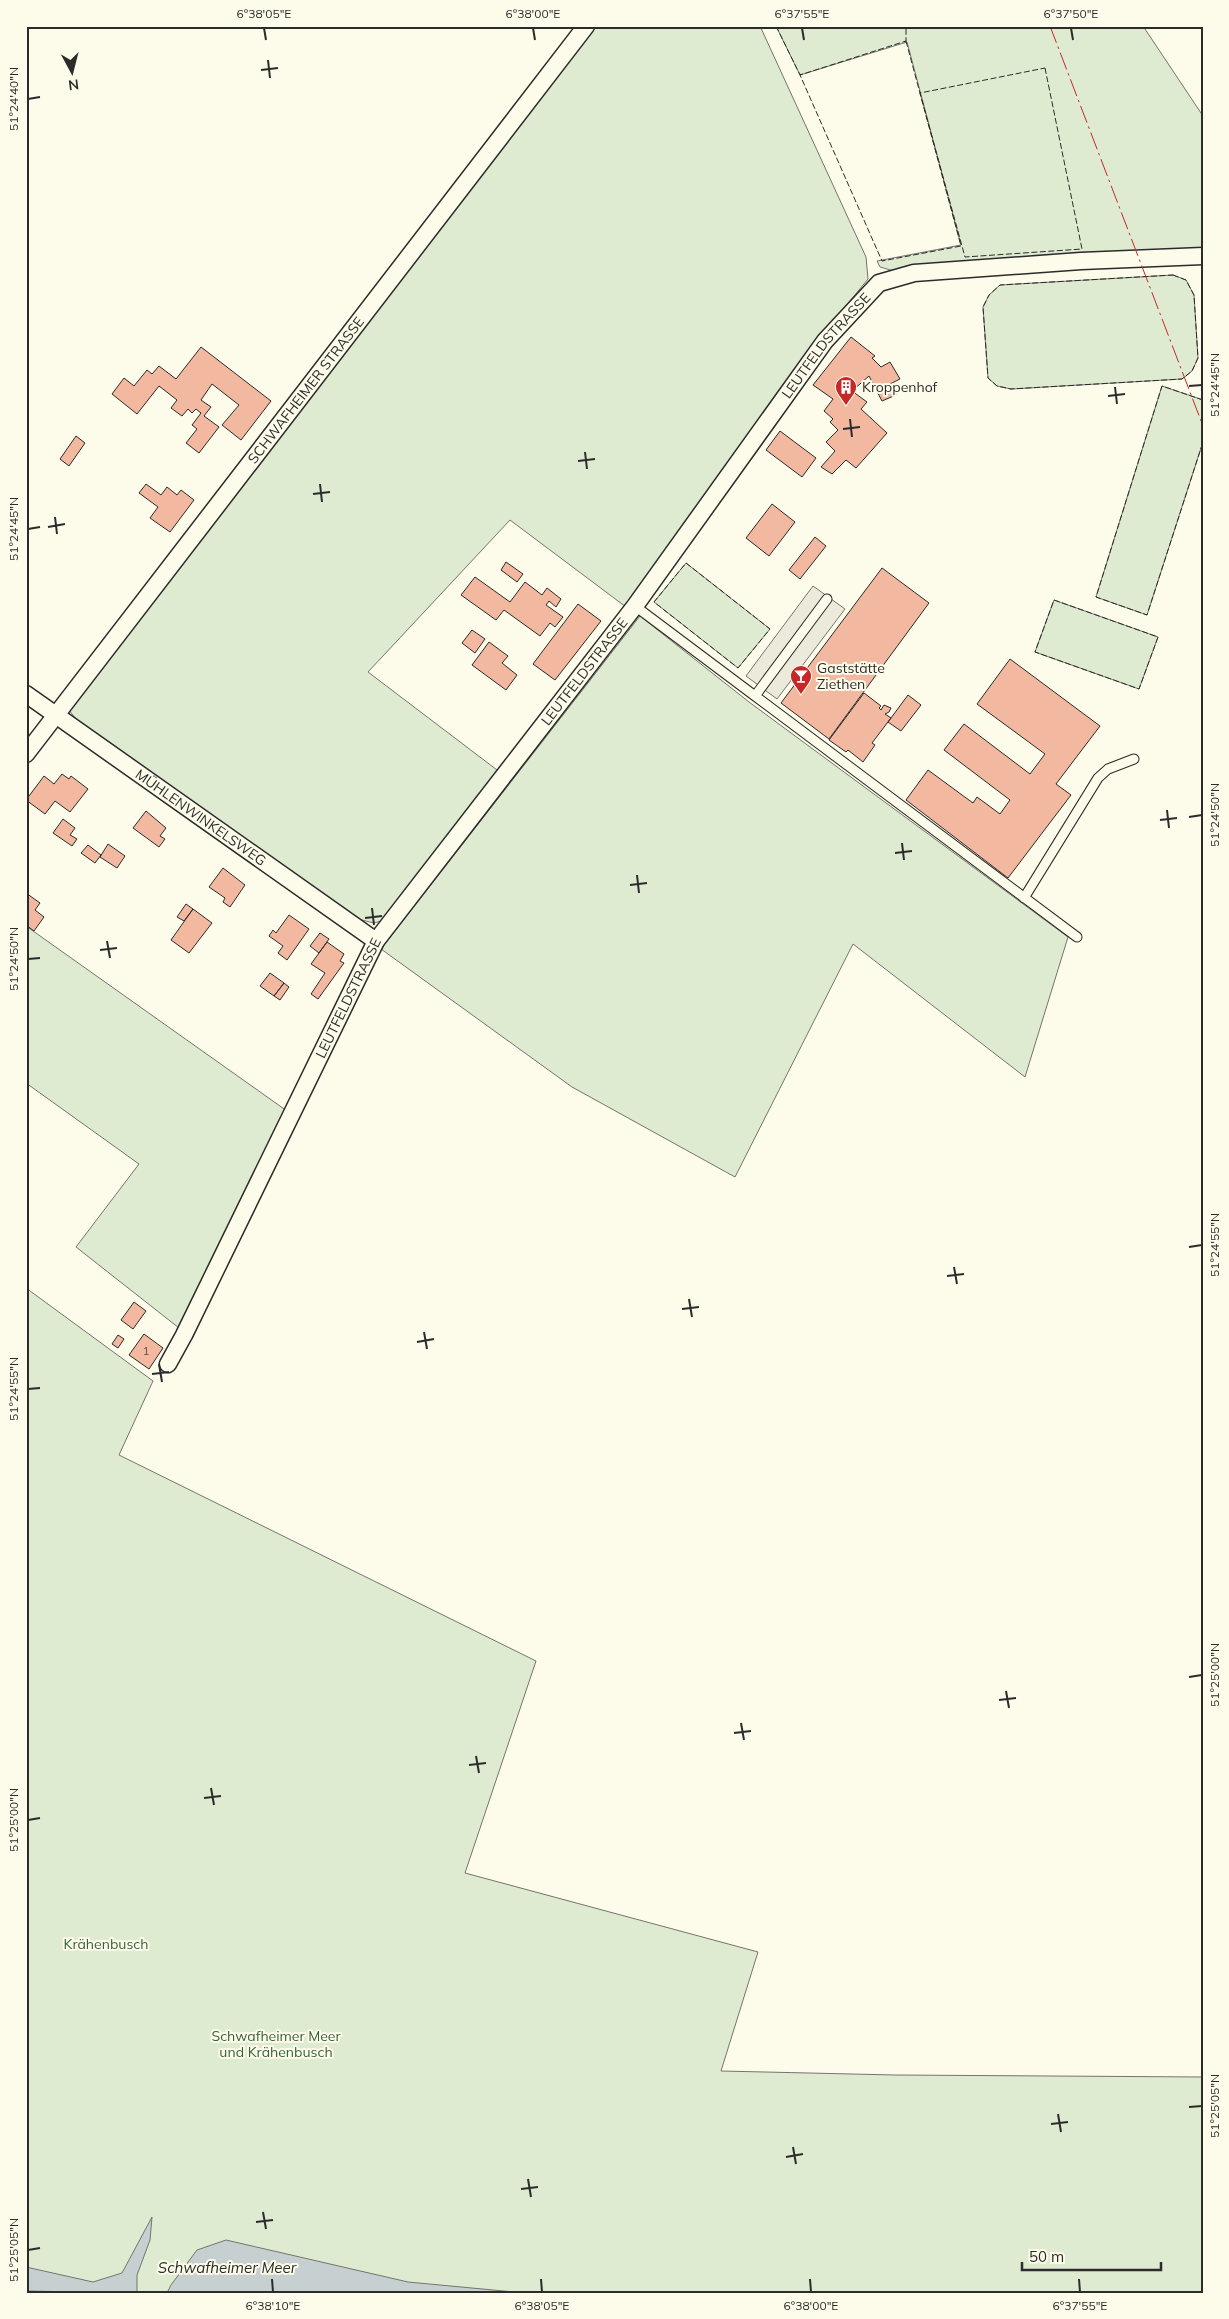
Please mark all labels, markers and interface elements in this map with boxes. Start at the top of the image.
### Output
text: 6°38'05"E [237,6,291,21]
text: 6°38'00"E [506,6,560,21]
text: 6°37'55"E [775,6,829,21]
text: 6°37'50"E [1044,6,1098,21]
north arrow [48,48,98,98]
text: 51°24'40"N [6,67,21,131]
text: N [67,75,80,94]
street label: LEUTFELDSTRASSE [778,289,874,402]
street label: SCHWAFHEIMER STRASSE [244,313,368,467]
text: 51°24'45"N [1207,353,1222,417]
building icon: Kroppenhof [834,375,858,406]
place label: Kroppenhof [862,378,938,396]
text: 51°24'45"N [6,497,21,561]
street label: LEUTFELDSTRASSE [537,614,632,729]
place label: Gaststätte Ziethen [817,659,885,693]
bar icon: Gaststätte Ziethen [789,664,813,695]
street label: MÜHLENWINKELSWEG [132,765,270,870]
text: 51°24'50"N [1207,783,1222,847]
text: 51°24'50"N [6,927,21,991]
street label: LEUTFELDSTRASSE [311,935,385,1061]
text: 51°24'55"N [1207,1213,1222,1277]
house number: 1 [143,1344,149,1358]
text: 51°24'55"N [6,1357,21,1421]
text: 51°25'00"N [1207,1643,1222,1707]
text: 51°25'00"N [6,1788,21,1852]
park label: Krähenbusch [64,1935,148,1953]
park label: Schwafheimer Meer und Krähenbusch [211,2027,341,2061]
text: 51°25'05"N [1207,2074,1222,2138]
text: 51°25'05"N [6,2218,21,2282]
scale bar [1022,2239,1160,2271]
text: 50 m [1029,2247,1064,2266]
water label: Schwafheimer Meer [158,2258,297,2277]
text: 6°38'10"E [246,2298,300,2313]
text: 6°38'05"E [515,2298,569,2313]
text: 6°38'00"E [784,2298,838,2313]
text: 6°37'55"E [1053,2298,1107,2313]

